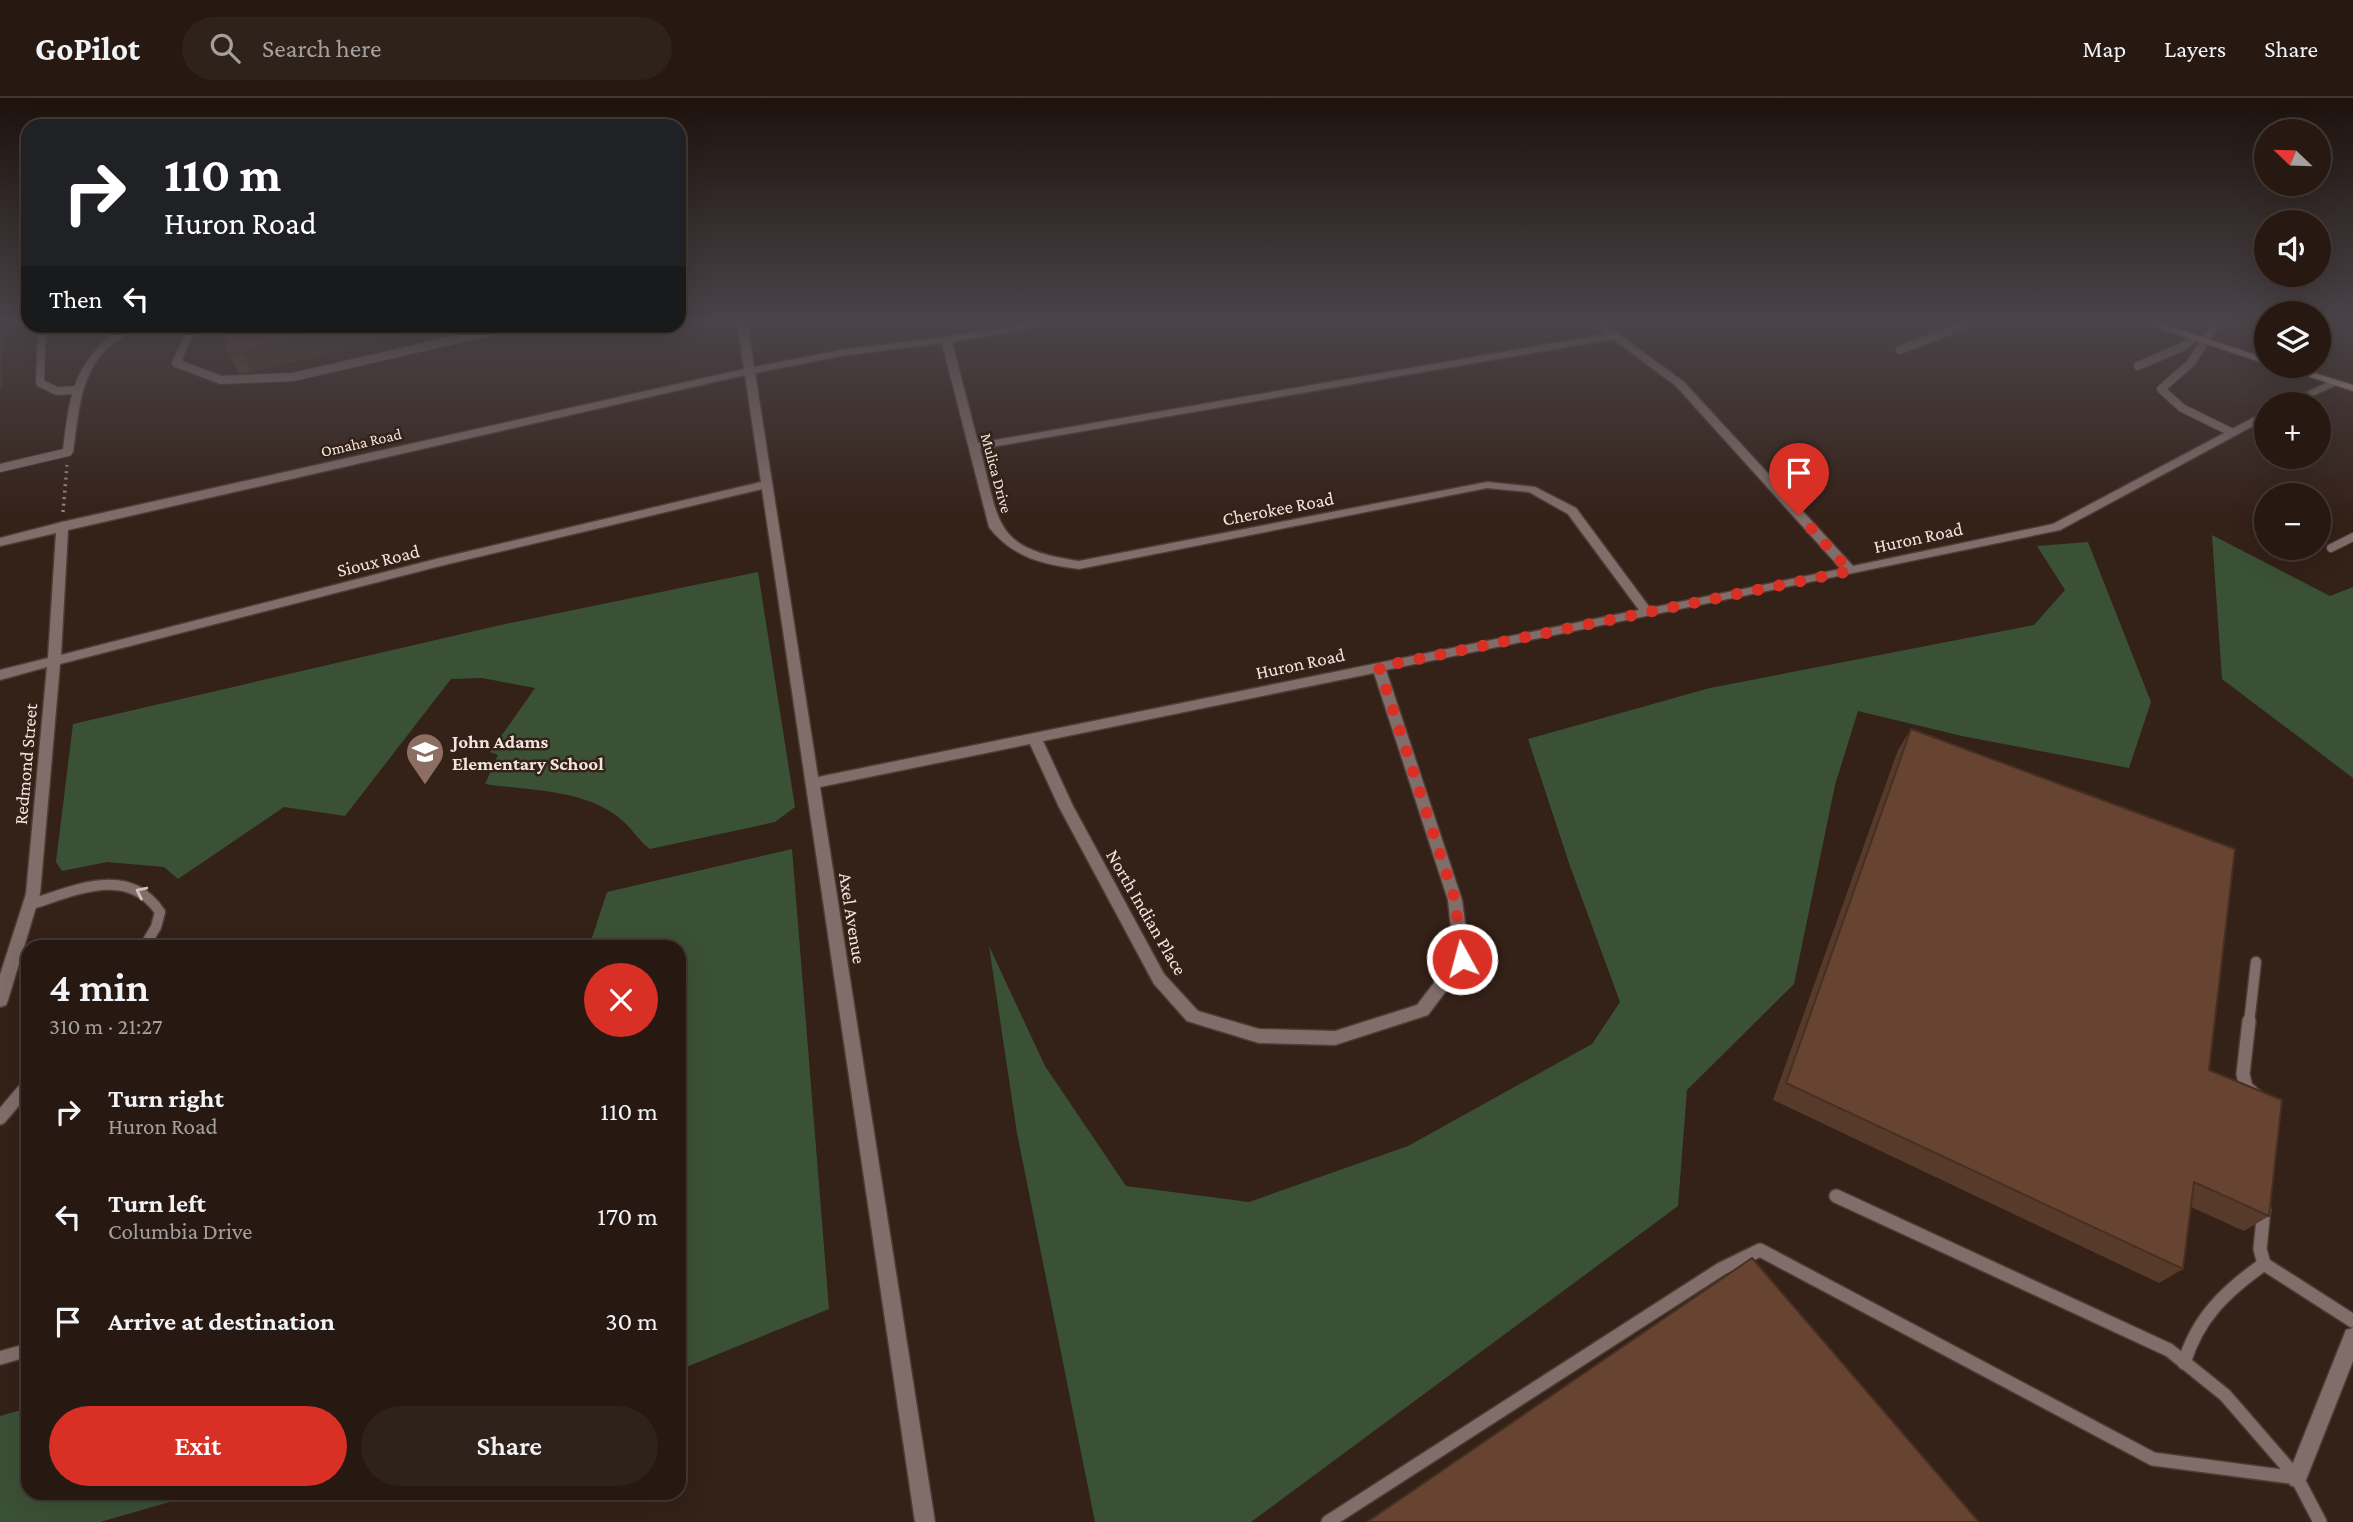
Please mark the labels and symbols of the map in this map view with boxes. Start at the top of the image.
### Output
north arrow [2254,119,2331,196]
street label: Omaha Road [319,425,404,460]
street label: Mulica Drive [978,431,1015,515]
pin [1769,443,1829,515]
street label: Cherokee Road [1220,487,1336,530]
street label: Huron Road [1872,518,1965,557]
street label: Sioux Road [335,540,422,581]
street label: Huron Road [1254,644,1347,683]
street label: Redmond Street [10,702,41,826]
school or university icon: John Adams Elementary School [404,731,446,786]
place label: John Adams Elementary School [450,731,604,774]
street label: North Indian Place [1102,846,1191,979]
street label: Axel Avenue [835,871,870,965]
one-way arrow [136,886,148,900]
position arrow [1425,922,1499,996]

